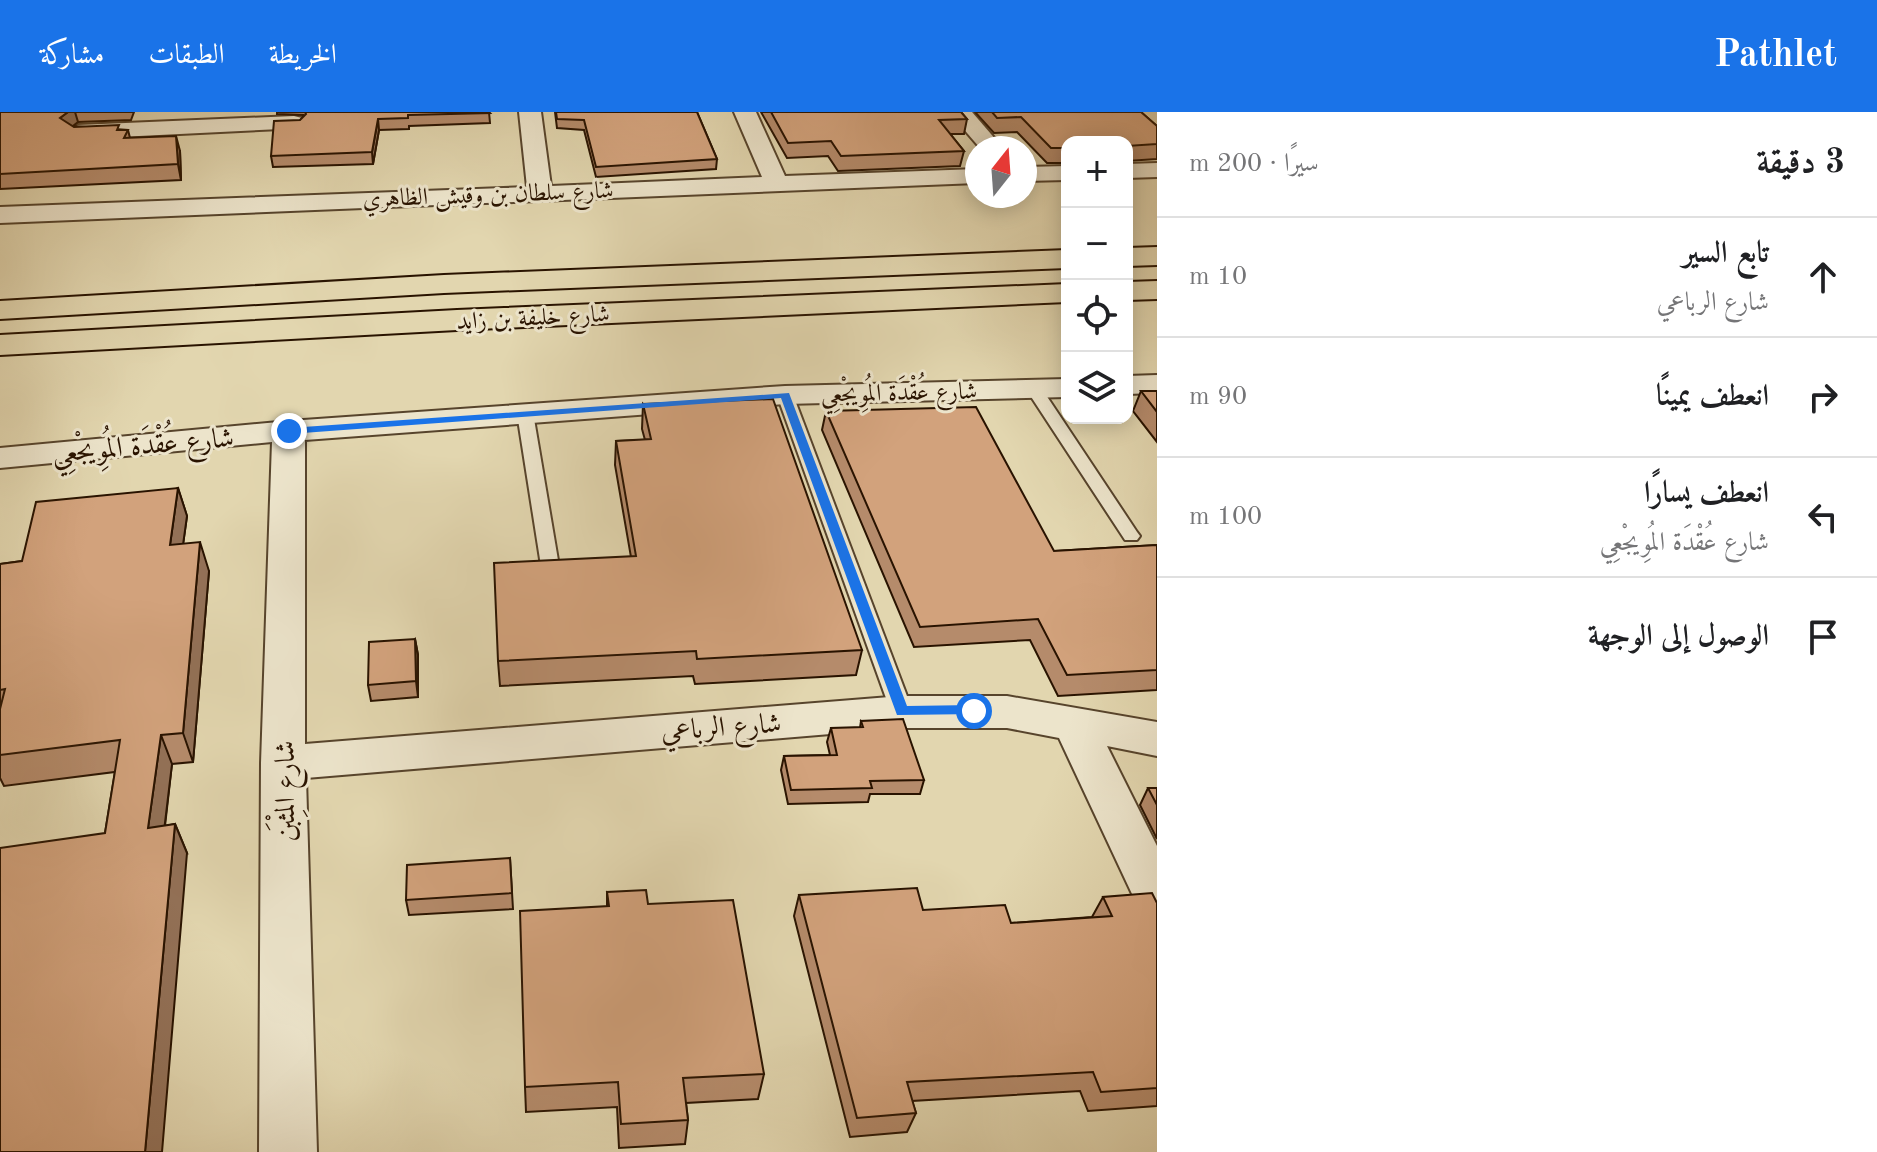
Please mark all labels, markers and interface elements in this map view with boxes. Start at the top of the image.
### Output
text: Pathlet [1714,37,1837,75]
text: مشاركة [40,42,104,70]
text: الطبقات [148,42,225,70]
text: الخريطة [269,42,337,70]
north arrow [965,136,1037,208]
map controls [1061,136,1133,424]
button: + [1061,136,1133,208]
text: 3 دقيقة [1756,146,1845,180]
text: سيرًا · 200 m [1189,151,1319,177]
street label: شارع سلطان بن وقيش الظاهري [362,180,614,218]
button: − [1061,208,1133,280]
text: تابع السير [1682,239,1769,269]
icon: ahead [1801,255,1845,299]
text: 10 m [1189,264,1247,290]
button: locate [1061,280,1133,352]
text: شارع الرباعي [1657,290,1769,316]
street label: شارع خليفة بن زايد [456,303,611,341]
button: layers [1061,352,1133,424]
street label: شارع عُقْدَة المُوِيجْعِي [820,371,978,415]
icon: right [1801,375,1845,419]
text: انعطف يمينًا [1656,382,1769,412]
text: 90 m [1189,384,1247,410]
street label: شارع عُقْدَة المُوِيجْعِي [50,413,236,478]
route end [271,413,307,449]
text: انعطف يسارًا [1644,479,1769,509]
icon: left [1801,495,1845,539]
text: 100 m [1189,504,1262,530]
text: شارع عُقْدَة المُوِيجْعِي [1600,530,1769,556]
icon: arrive [1801,615,1845,659]
text: الوصول إلى الوجهة [1588,622,1769,652]
route start [956,693,992,729]
street label: شارع الرباعي [660,710,783,754]
street label: شارع المِثْبَن [264,741,308,841]

